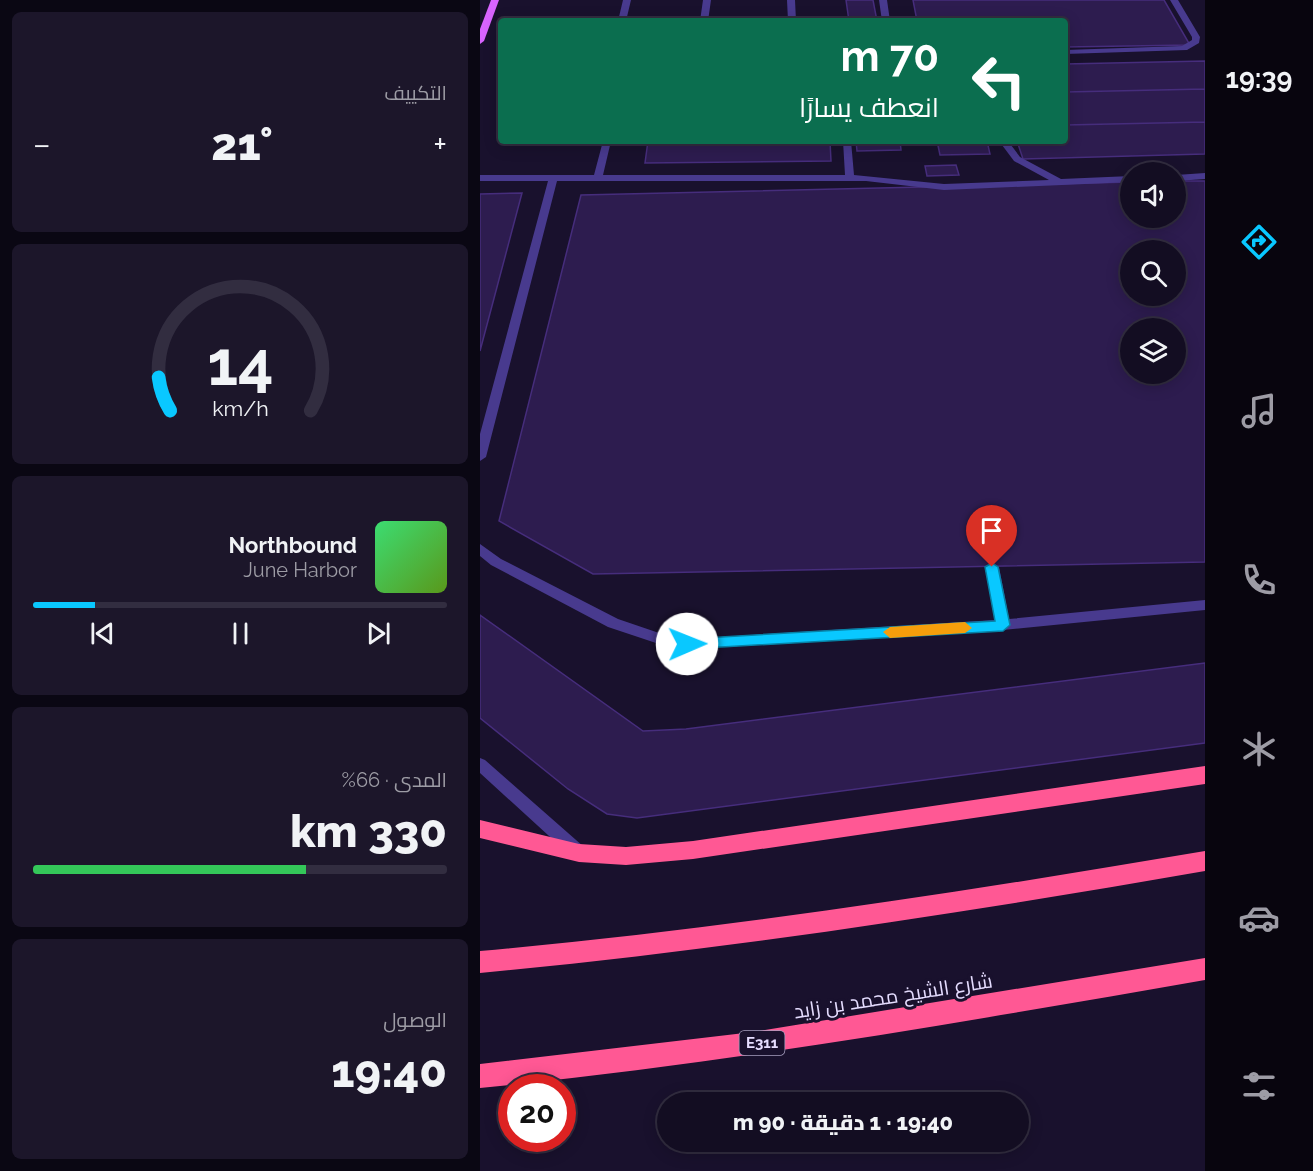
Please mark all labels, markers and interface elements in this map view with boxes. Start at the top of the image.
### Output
text: 70 m [840,32,939,81]
icon: left [960,42,1038,120]
text: 19:39 [1226,63,1292,94]
text: التكييف [384,81,447,105]
text: انعطف يسارًا [799,92,939,123]
text: 21° [211,118,273,171]
text: − [33,125,51,164]
text: + [433,125,447,164]
map controls [1120,162,1186,384]
button: sound [1120,162,1186,228]
icon: directions [1238,221,1280,263]
button: search [1120,240,1186,306]
button: layers [1120,318,1186,384]
text: 14 [207,326,273,400]
icon: music [1238,390,1280,432]
text: km/h [212,396,268,421]
pin [966,505,1017,567]
icon: arrive [975,514,1008,547]
text: Northbound [228,532,357,558]
text: June Harbor [243,558,357,582]
icon: phone [1238,559,1280,601]
position arrow [655,612,719,676]
icon: previous [86,617,119,650]
icon: pause [224,617,257,650]
icon: next [362,617,395,650]
icon: climate [1238,728,1280,770]
text: المدى · 66% [342,768,447,792]
text: 330 km [290,805,447,858]
icon: car [1238,897,1280,939]
street label: شارع الشيخ محمد بن زايد [792,968,994,1026]
text: الوصول [383,1008,447,1032]
road number: E311 [740,1031,784,1055]
text: 19:40 [331,1045,447,1098]
icon: filters [1238,1065,1280,1107]
speed limit sign: 20 [498,1074,576,1152]
text: 19:40 · 1 دقيقة · 90 m [733,1109,953,1135]

